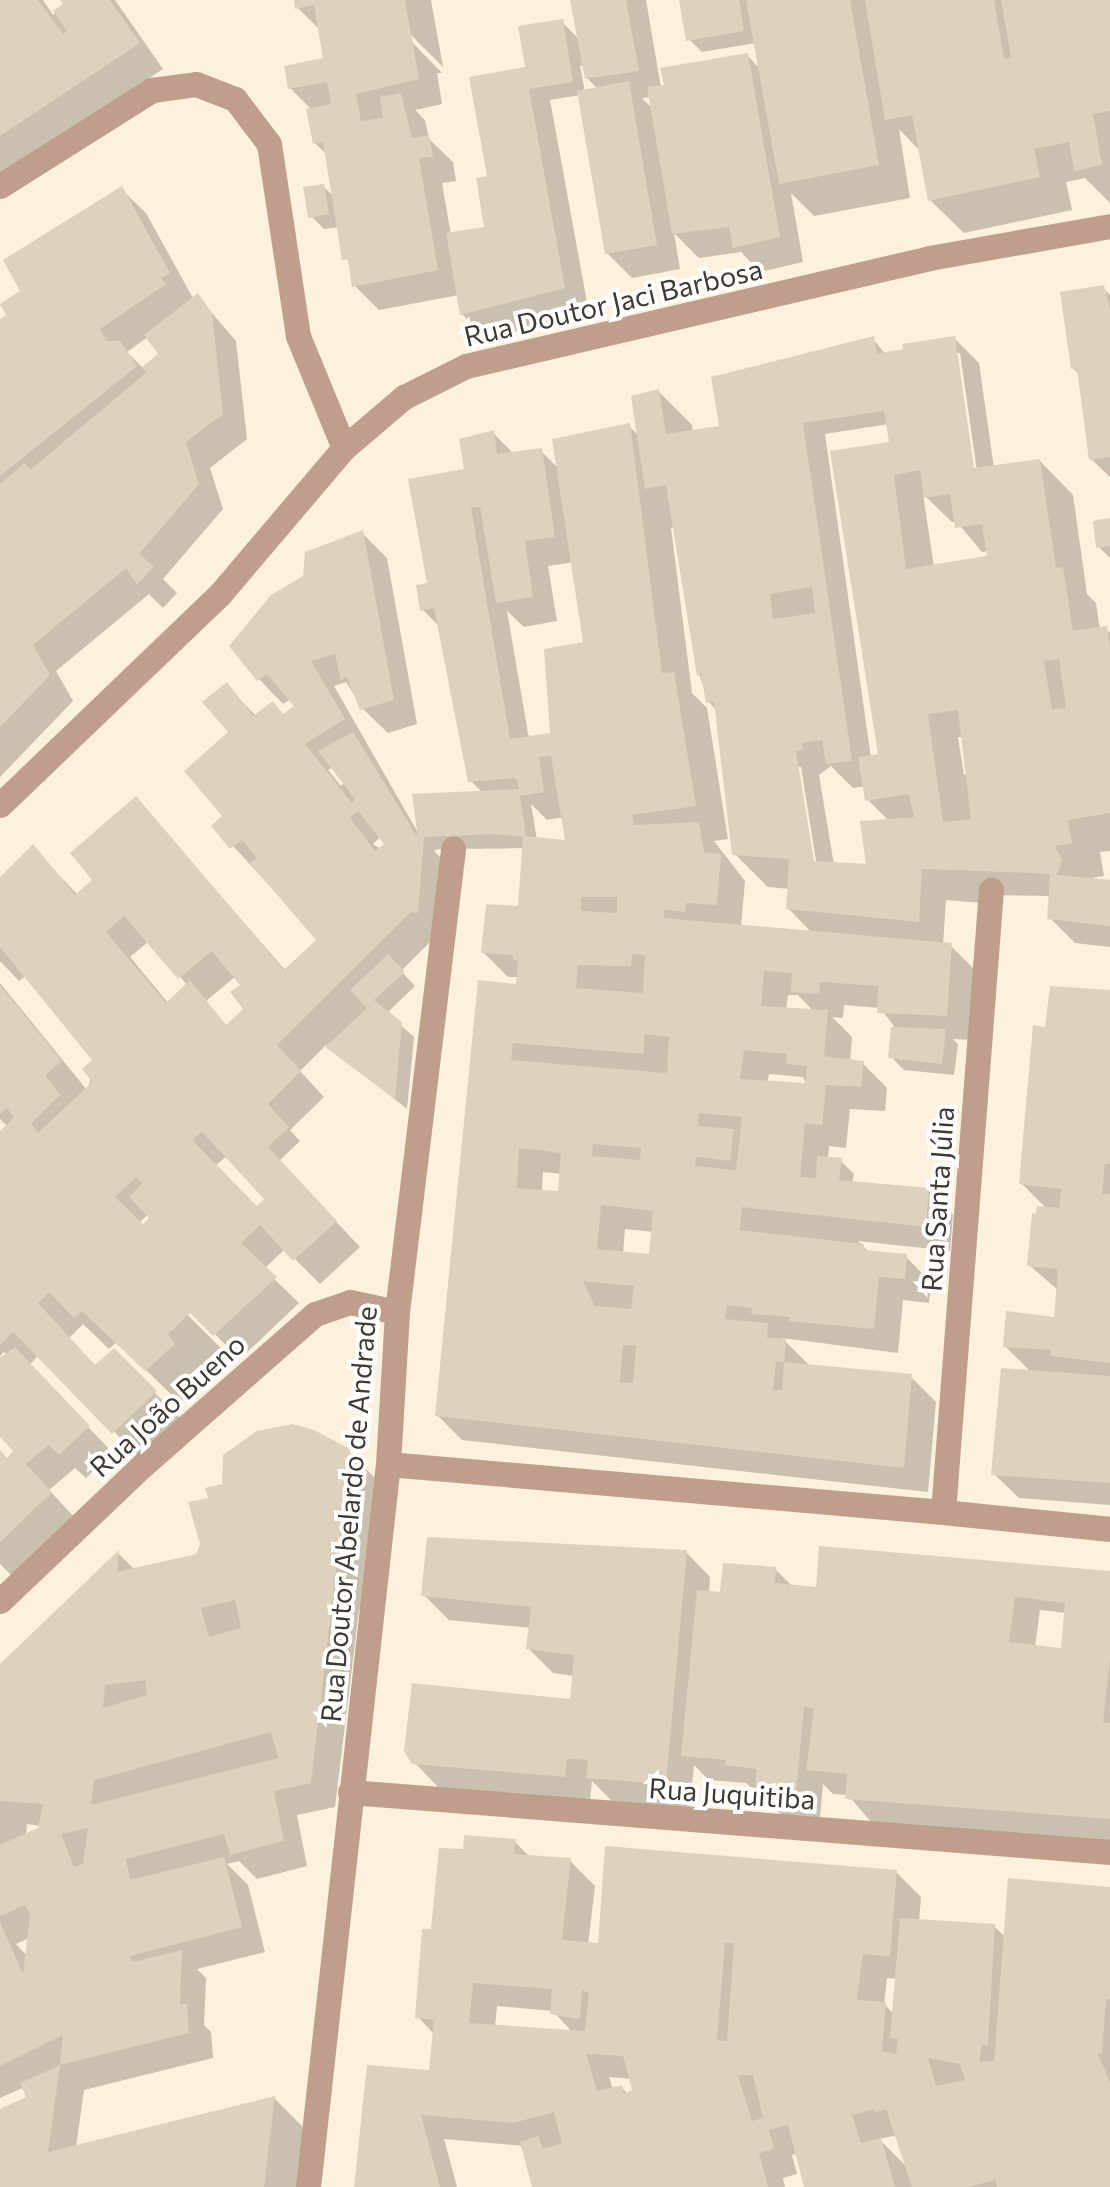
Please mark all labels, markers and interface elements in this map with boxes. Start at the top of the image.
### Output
street label: Rua Doutor Jaci Barbosa [460,251,766,353]
street label: Rua Santa Júlia [914,1105,960,1293]
street label: Rua Doutor Abelardo de Andrade [313,1305,383,1723]
street label: Rua João Bueno [83,1327,251,1483]
street label: Rua Juquitiba [647,1770,817,1816]

